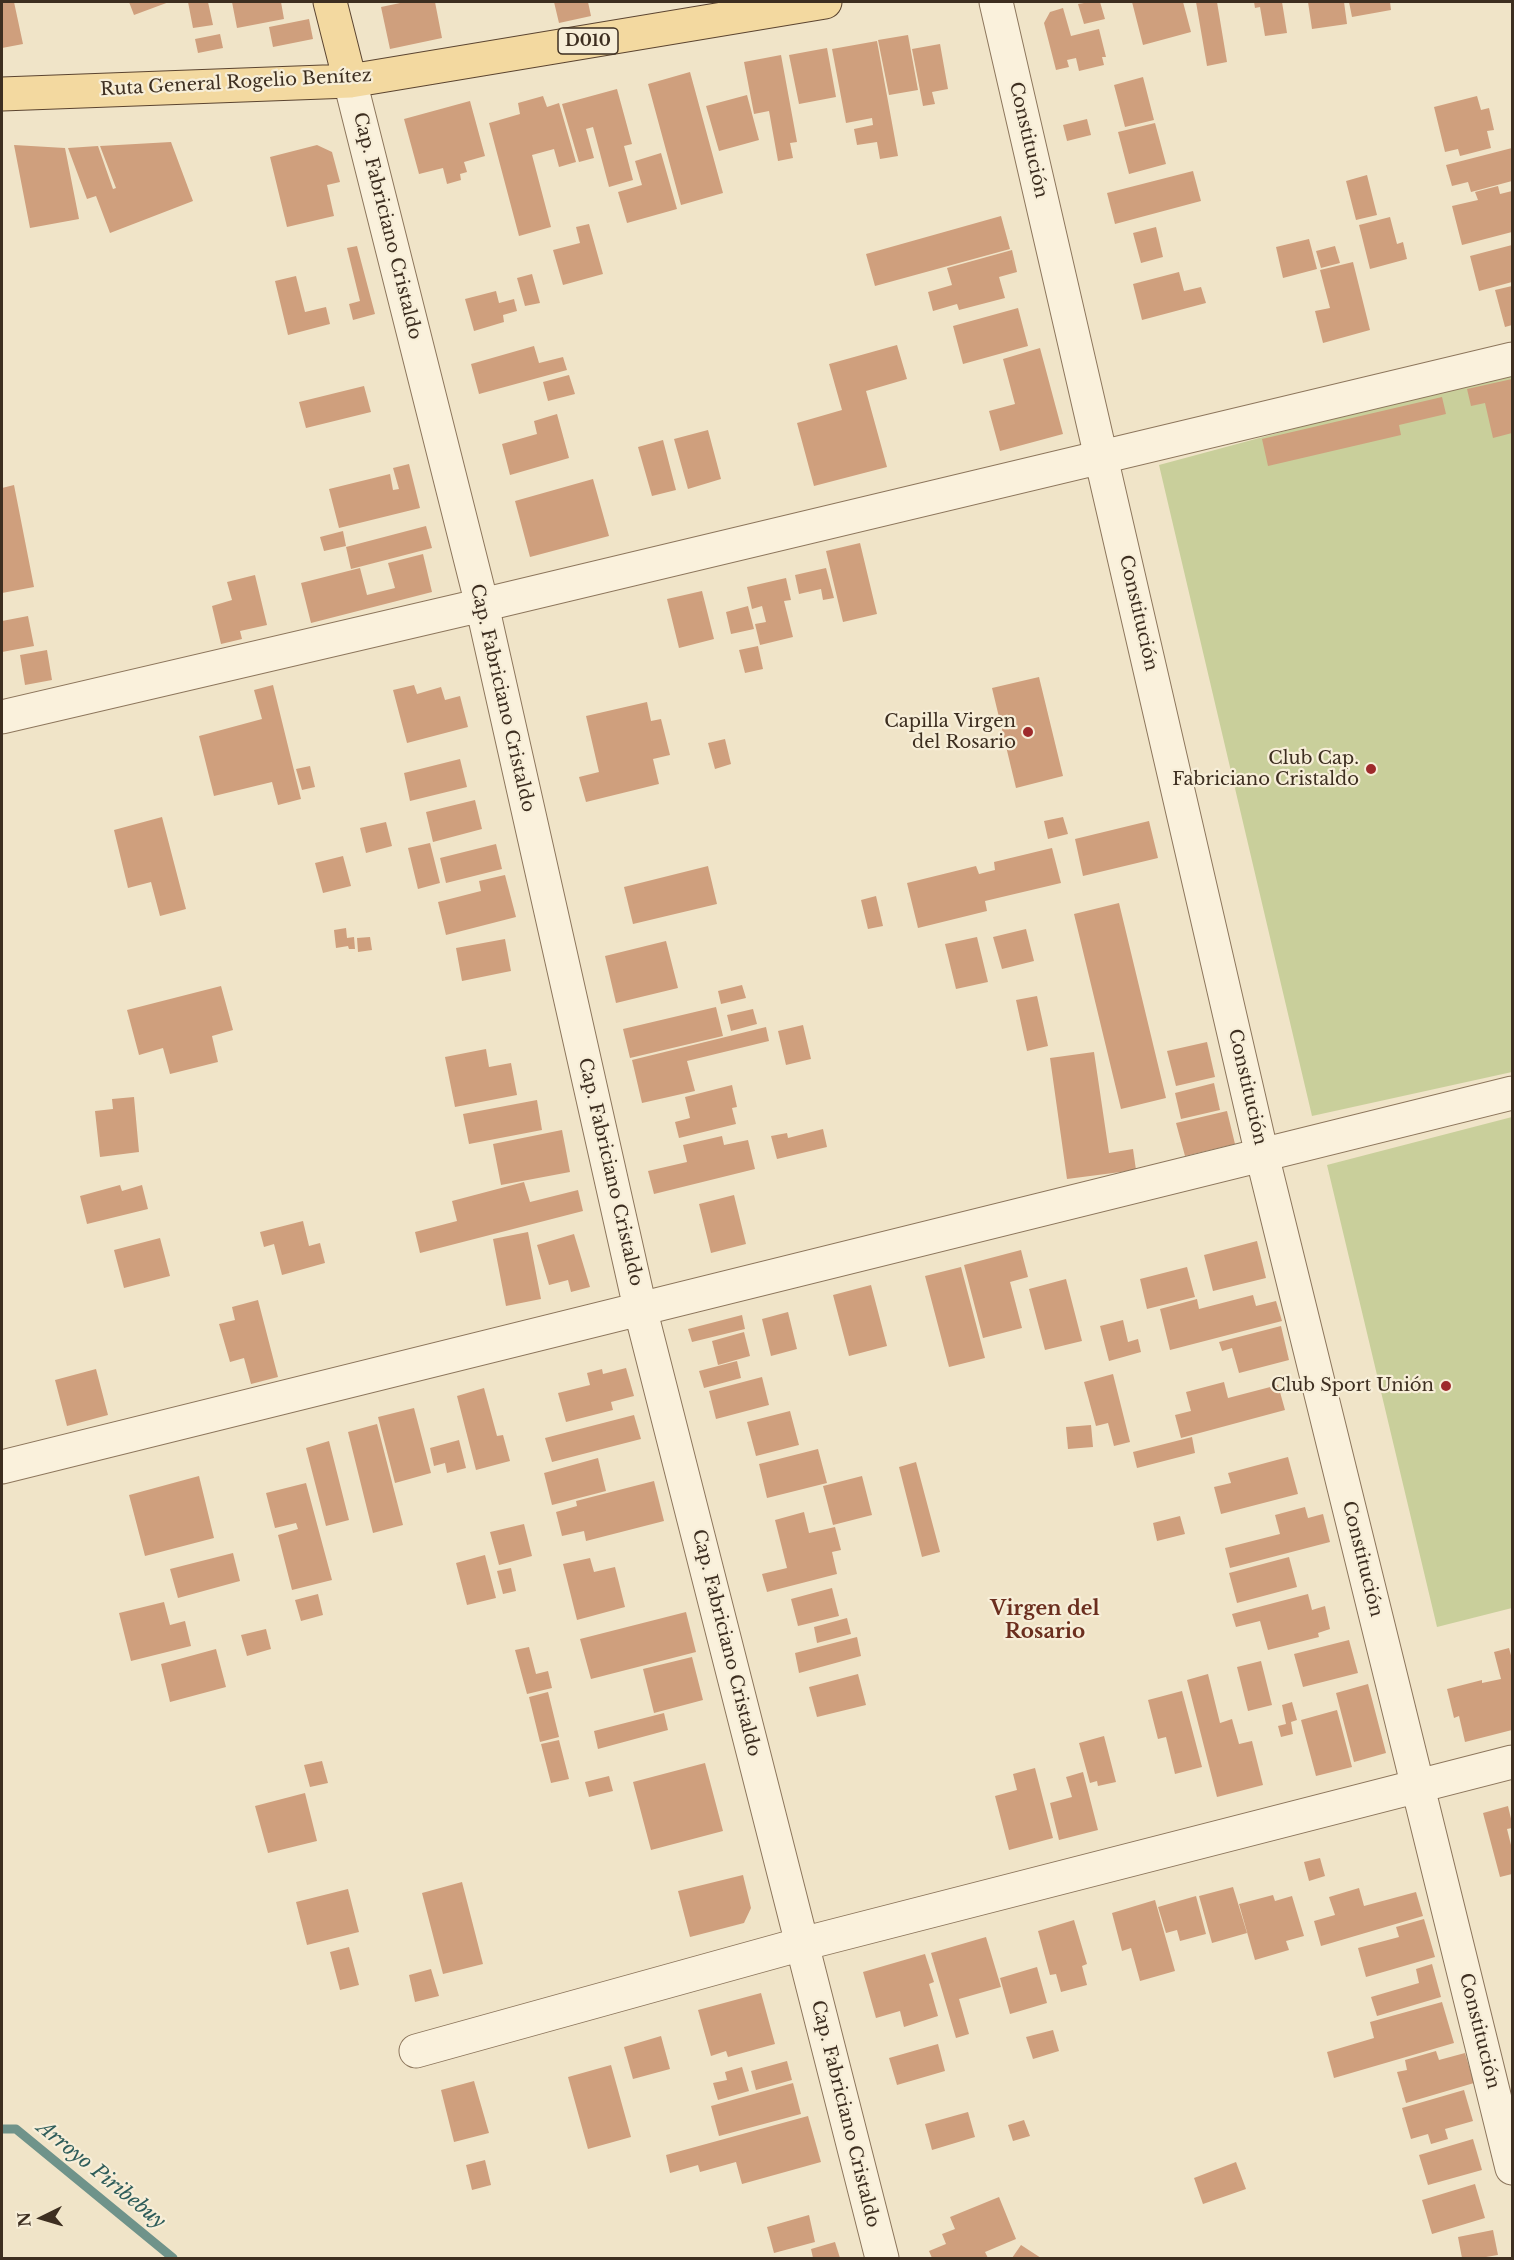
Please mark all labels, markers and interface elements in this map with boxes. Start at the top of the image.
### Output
road number: D010 [558,28,618,54]
street label: Ruta General Rogelio Benítez [100,65,372,101]
street label: Constitución [1004,80,1052,200]
street label: Cap. Fabriciano Cristaldo [348,110,426,342]
street label: Constitución [1114,553,1162,673]
street label: Cap. Fabriciano Cristaldo [465,582,539,814]
place label: Capilla Virgen del Rosario [884,711,1016,754]
marker: Capilla Virgen del Rosario [1021,725,1035,739]
place label: Club Cap. Fabriciano Cristaldo [1172,748,1359,790]
marker: Club Cap. Fabriciano Cristaldo [1364,762,1378,776]
street label: Constitución [1223,1027,1271,1147]
street label: Cap. Fabriciano Cristaldo [573,1056,647,1288]
place label: Club Sport Unión [1271,1375,1434,1397]
marker: Club Sport Unión [1439,1379,1453,1393]
street label: Constitución [1337,1499,1387,1619]
street label: Cap. Fabriciano Cristaldo [687,1527,765,1759]
district label: Virgen del Rosario [990,1597,1100,1644]
street label: Constitución [1454,1971,1504,2091]
street label: Cap. Fabriciano Cristaldo [806,1998,884,2230]
water label: Arroyo Piribebuy [32,2116,170,2234]
north arrow [12,2188,72,2248]
text: N [13,2211,35,2228]

